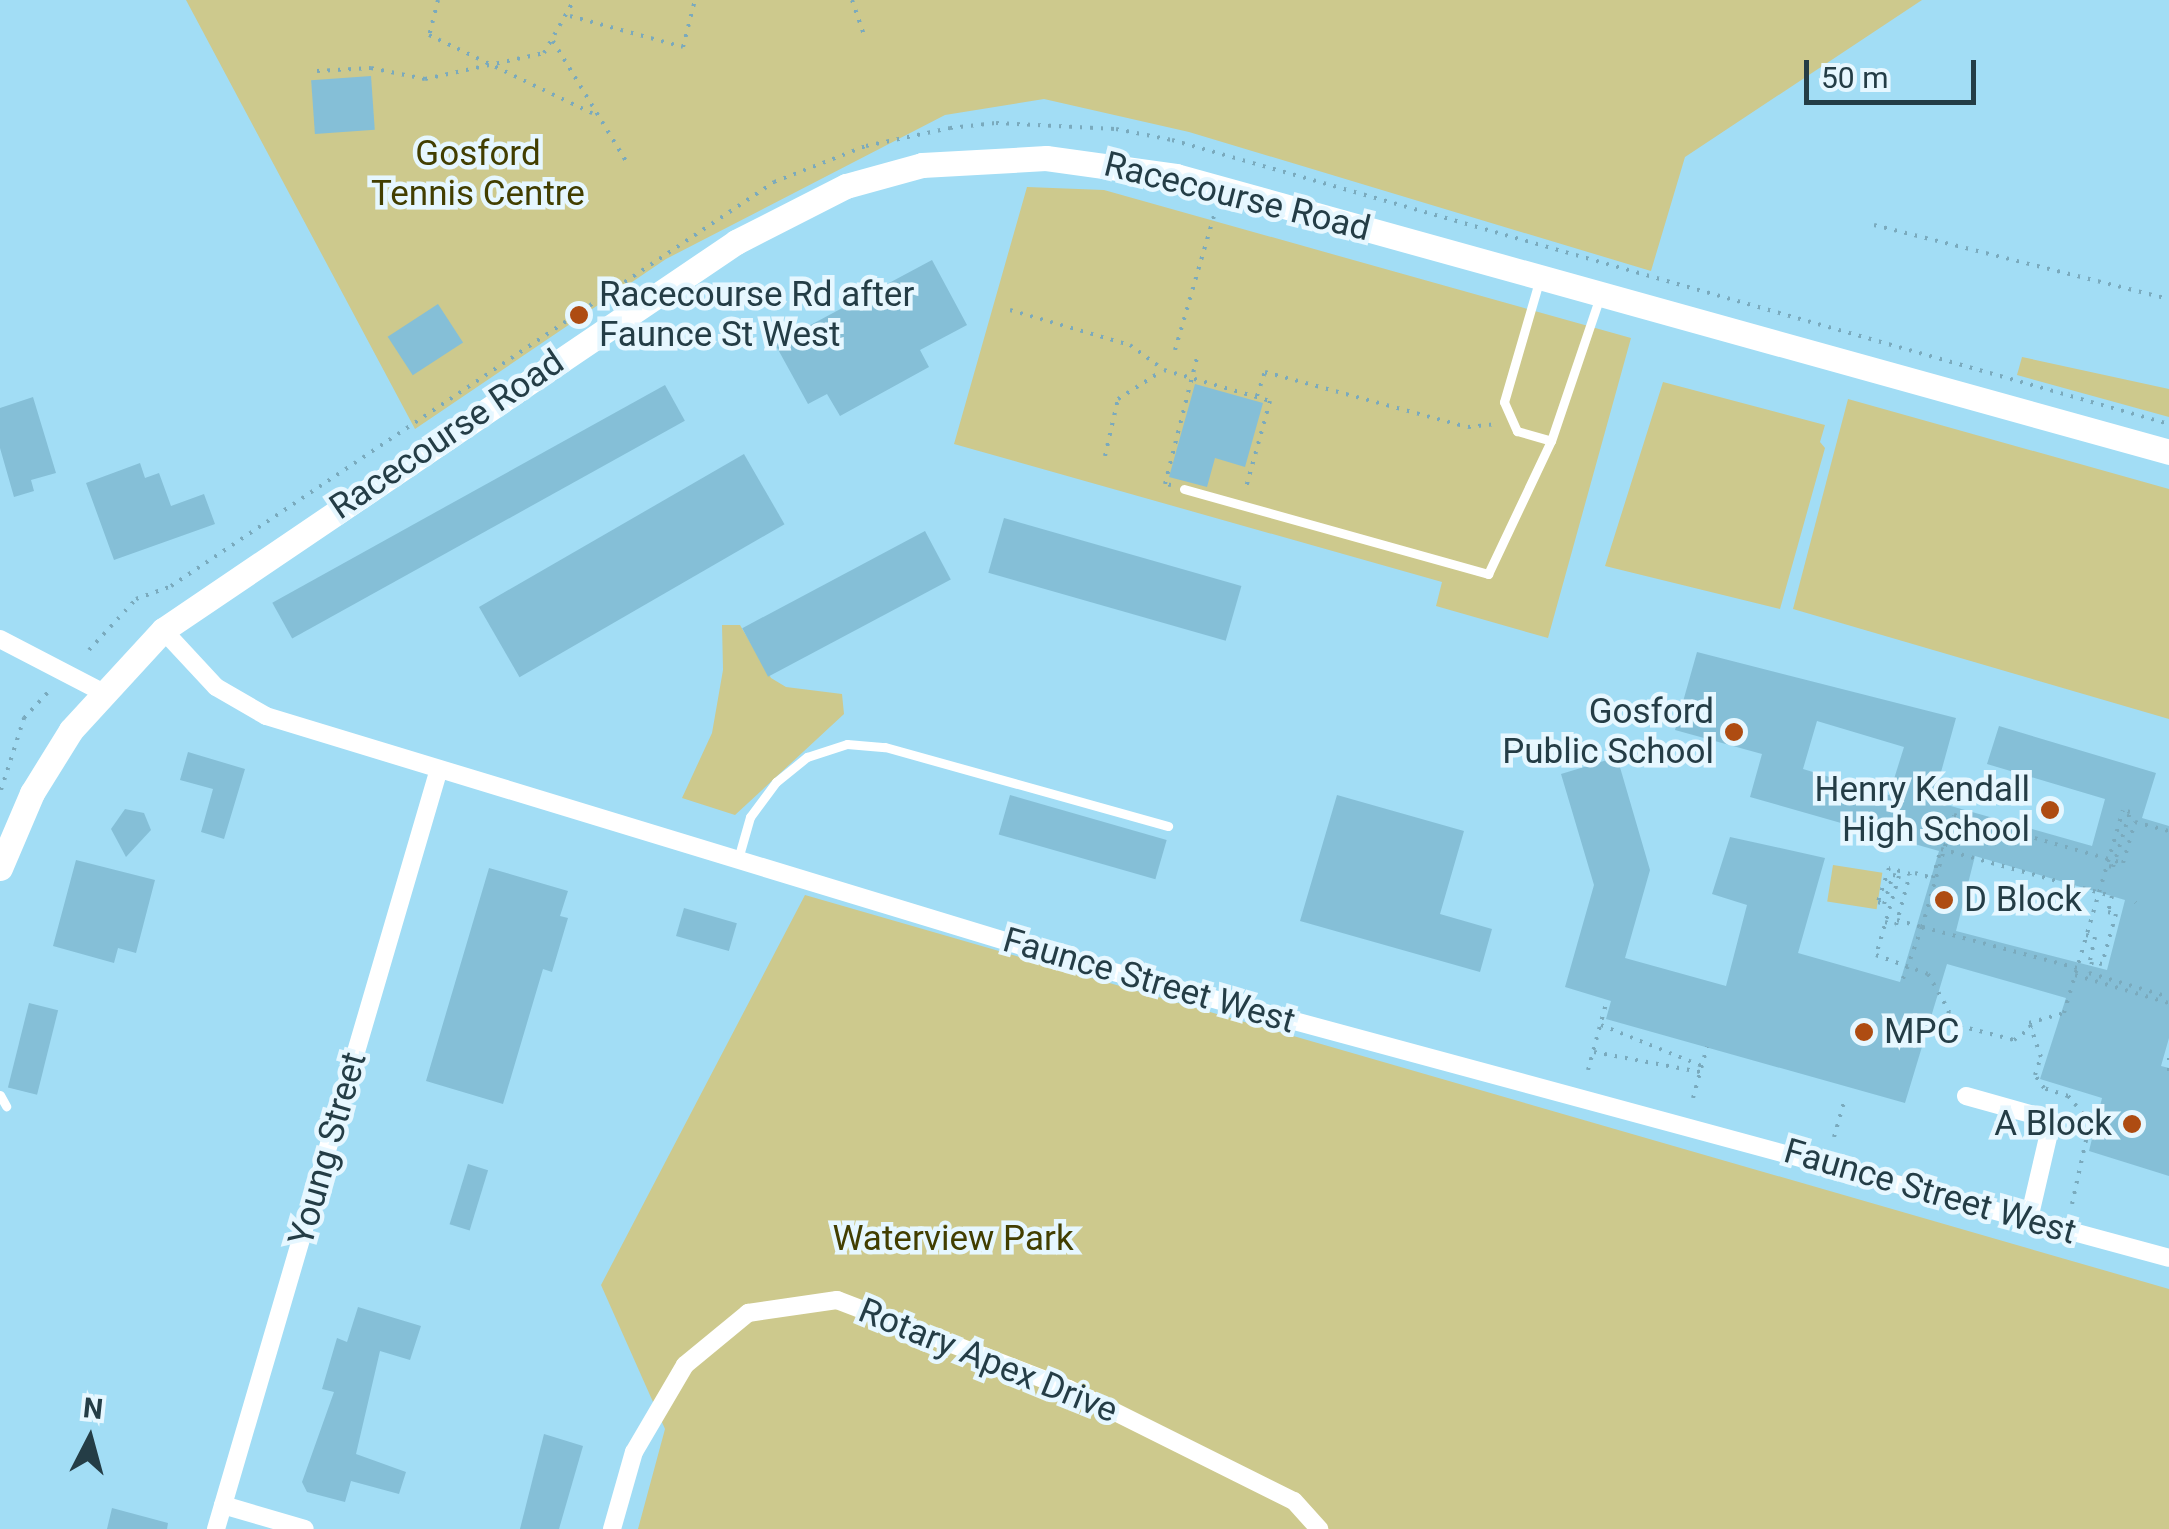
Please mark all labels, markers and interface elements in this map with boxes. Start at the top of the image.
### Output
scale bar [1809,40,1982,102]
text: 50 m [1821,60,1888,95]
park label: Gosford Tennis Centre [371,133,585,215]
street label: Racecourse Road [1100,144,1374,250]
place label: Racecourse Rd after Faunce St West [599,274,914,356]
marker: Racecourse Rd after Faunce St West [568,304,590,326]
street label: Racecourse Road [322,341,572,529]
place label: Gosford Public School [1502,691,1714,773]
marker: Gosford Public School [1723,721,1745,743]
place label: Henry Kendall High School [1815,769,2030,851]
marker: Henry Kendall High School [2039,799,2061,821]
place label: D Block [1964,879,2082,921]
marker: D Block [1933,889,1955,911]
street label: Faunce Street West [998,919,1300,1043]
place label: MPC [1884,1011,1959,1053]
marker: MPC [1853,1021,1875,1043]
street label: Young Street [280,1047,376,1251]
place label: A Block [1994,1103,2112,1145]
marker: A Block [2121,1113,2143,1135]
street label: Faunce Street West [1779,1130,2081,1254]
park label: Waterview Park [832,1218,1074,1260]
street label: Rotary Apex Drive [853,1290,1123,1432]
north arrow [40,1389,140,1489]
text: N [82,1391,105,1426]

